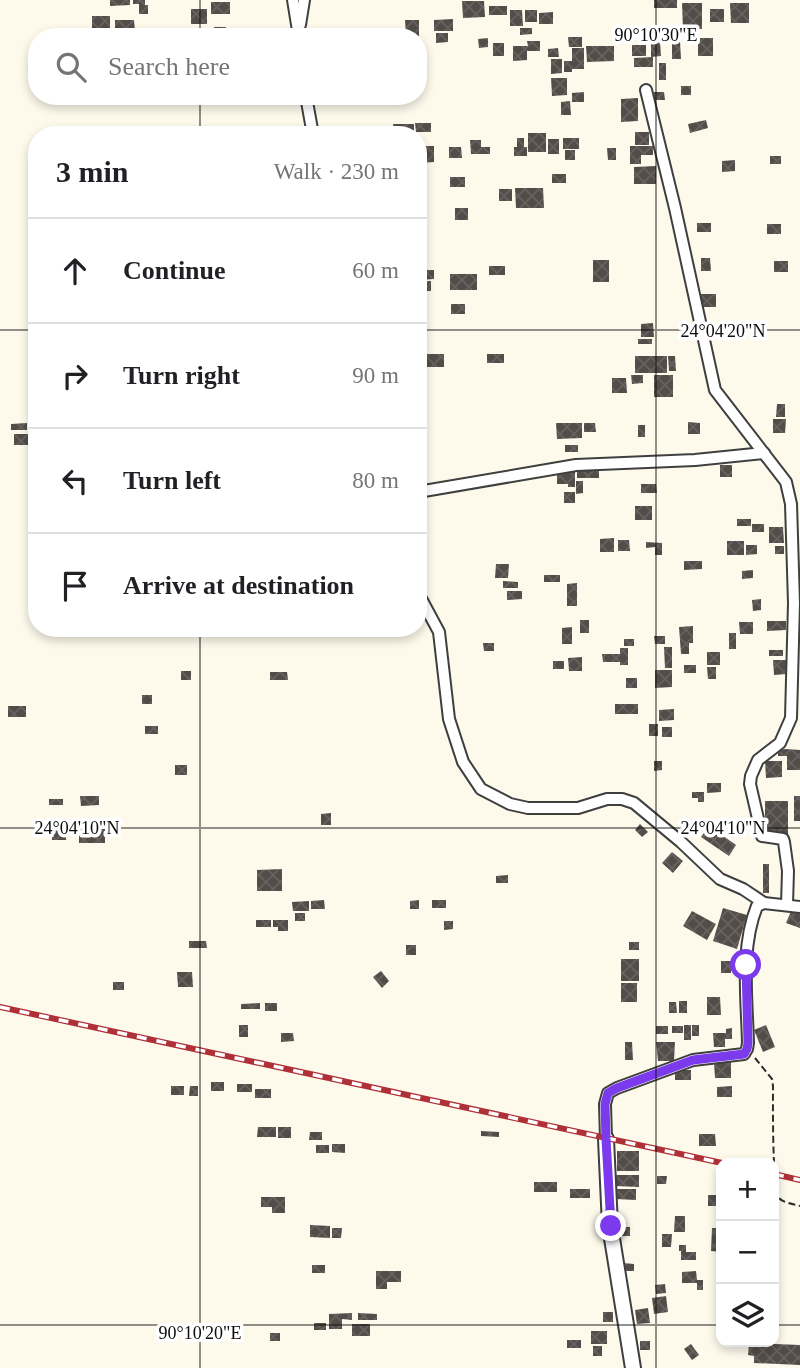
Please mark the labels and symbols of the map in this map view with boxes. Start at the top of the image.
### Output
text: 90°10'30"E [615,25,697,45]
text: 24°04'20"N [681,321,765,341]
text: 24°04'10"N [35,818,119,838]
text: 24°04'10"N [681,818,765,838]
route start [730,949,761,980]
route end [595,1210,626,1241]
text: 90°10'20"E [159,1323,241,1343]

